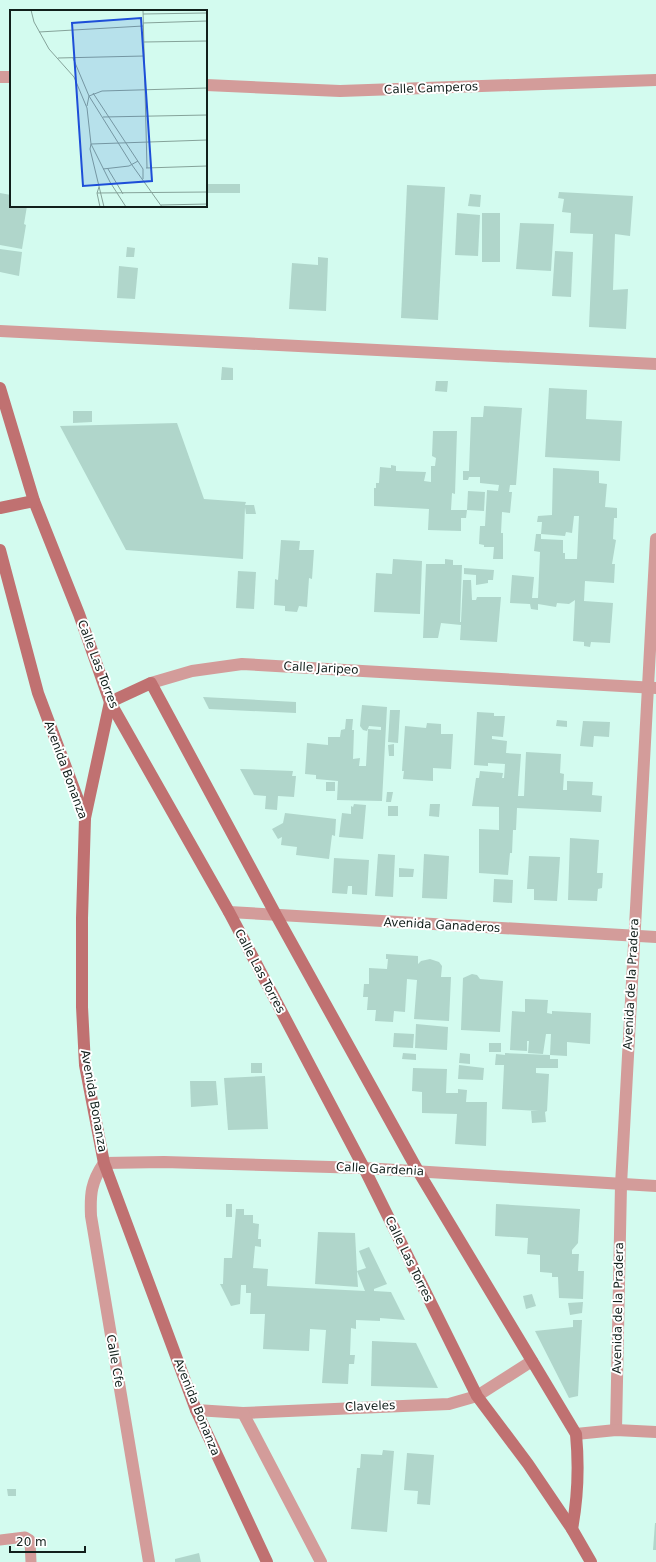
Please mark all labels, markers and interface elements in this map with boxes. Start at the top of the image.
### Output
inset map [10,10,207,207]
street label: Calle Camperos [384,79,478,97]
street label: Calle Las Torres [75,618,121,710]
street label: Calle Jaripeo [283,659,359,677]
street label: Avenida Bonanza [42,719,90,821]
street label: Avenida Ganaderos [383,915,501,935]
street label: Avenida de la Pradera [621,918,641,1050]
street label: Calle Las Torres [232,926,288,1016]
street label: Avenida Bonanza [78,1049,110,1153]
street label: Calle Gardenia [336,1160,424,1178]
street label: Calle Las Torres [382,1214,436,1304]
street label: Avenida de la Pradera [610,1242,626,1374]
street label: Calle Cfe [103,1333,127,1389]
street label: Avenida Bonanza [171,1356,223,1458]
street label: Claveles [345,1398,395,1414]
scale bar [10,1528,85,1554]
text: 20 m [16,1535,47,1549]

